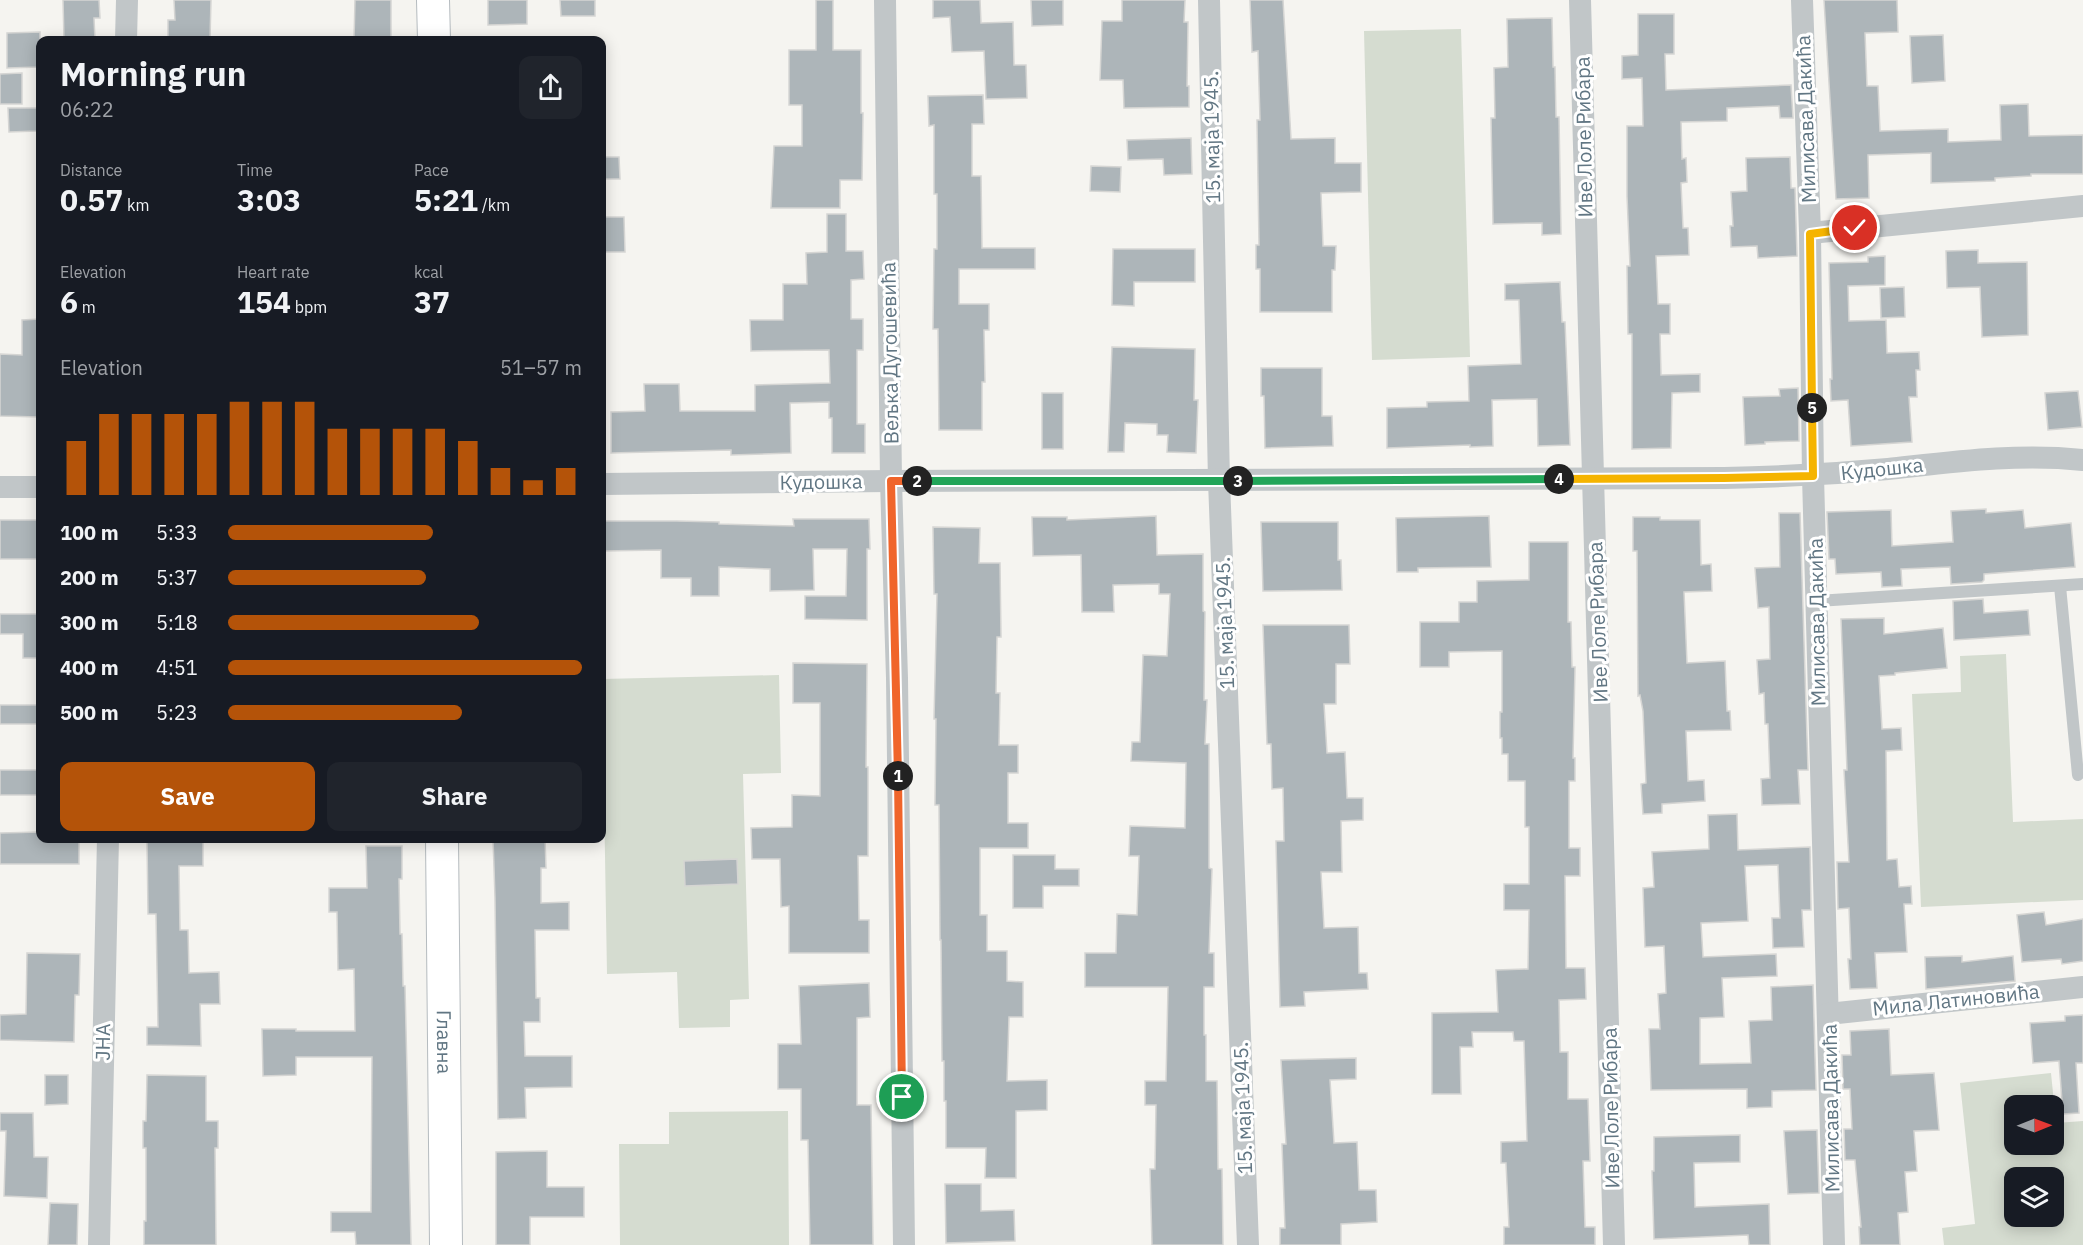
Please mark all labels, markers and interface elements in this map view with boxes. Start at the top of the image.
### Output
street label: Милисава Дакића [1789,34,1822,204]
text: Morning run [60,52,246,95]
button: share [519,56,582,119]
street label: Иве Лоле Рибара [1569,56,1598,218]
street label: 15. маја 1945. [1197,70,1226,204]
text: 06:22 [60,96,114,123]
text: Distance [60,160,122,180]
text: Time [237,160,273,180]
text: Pace [414,160,449,180]
text: 0.57 [60,180,123,219]
text: 3:03 [237,180,301,219]
text: 5:21 [414,180,478,219]
text: km [123,195,150,215]
text: /km [478,195,510,215]
pin [1829,202,1880,253]
icon: check [1838,211,1871,244]
street label: Вељка Дугошевића [874,261,905,444]
text: Elevation [60,262,126,282]
text: Heart rate [237,262,310,282]
text: kcal [414,262,443,282]
text: 6 [60,282,78,321]
text: 154 [237,282,291,321]
text: 37 [414,282,450,321]
text: m [78,297,96,317]
text: bpm [291,297,327,317]
text: Elevation [60,354,143,381]
text: 51–57 m [500,354,582,381]
pin: 5 [1797,393,1827,423]
text: 5 [1807,398,1817,418]
street label: Кудошка [1839,451,1925,486]
pin: 4 [1544,464,1574,494]
pin: 2 [902,466,932,496]
pin: 3 [1223,466,1253,496]
street label: Кудошка [779,467,863,496]
text: 4 [1554,469,1564,489]
text: 2 [912,471,922,491]
text: 3 [1233,471,1243,491]
text: 100 m [60,519,119,546]
text: 5:33 [156,519,198,546]
street label: Милисава Дакића [1802,537,1831,706]
street label: Иве Лоле Рибара [1581,541,1614,703]
street label: 15. маја 1945. [1209,556,1240,690]
text: 200 m [60,564,119,591]
text: 5:37 [156,564,198,591]
text: 300 m [60,609,119,636]
text: 5:18 [156,609,198,636]
text: 400 m [60,654,119,681]
text: 4:51 [156,654,198,681]
text: 500 m [60,699,119,726]
text: 5:23 [156,699,198,726]
pin: 1 [883,761,913,791]
button: Save [60,762,315,831]
button: Share [327,762,582,831]
text: 1 [893,766,903,786]
street label: Мила Латиновића [1871,977,2041,1022]
street label: Главна [431,1010,458,1074]
street label: ЈНА [89,1023,116,1061]
street label: Милисава Дакића [1816,1023,1845,1192]
street label: Иве Лоле Рибара [1596,1027,1625,1189]
street label: 15. маја 1945. [1227,1041,1258,1175]
pin [876,1071,927,1122]
icon: arrive [885,1080,918,1113]
north arrow [2004,1095,2064,1155]
map controls [2004,1095,2064,1227]
button: layers [2004,1167,2064,1227]

